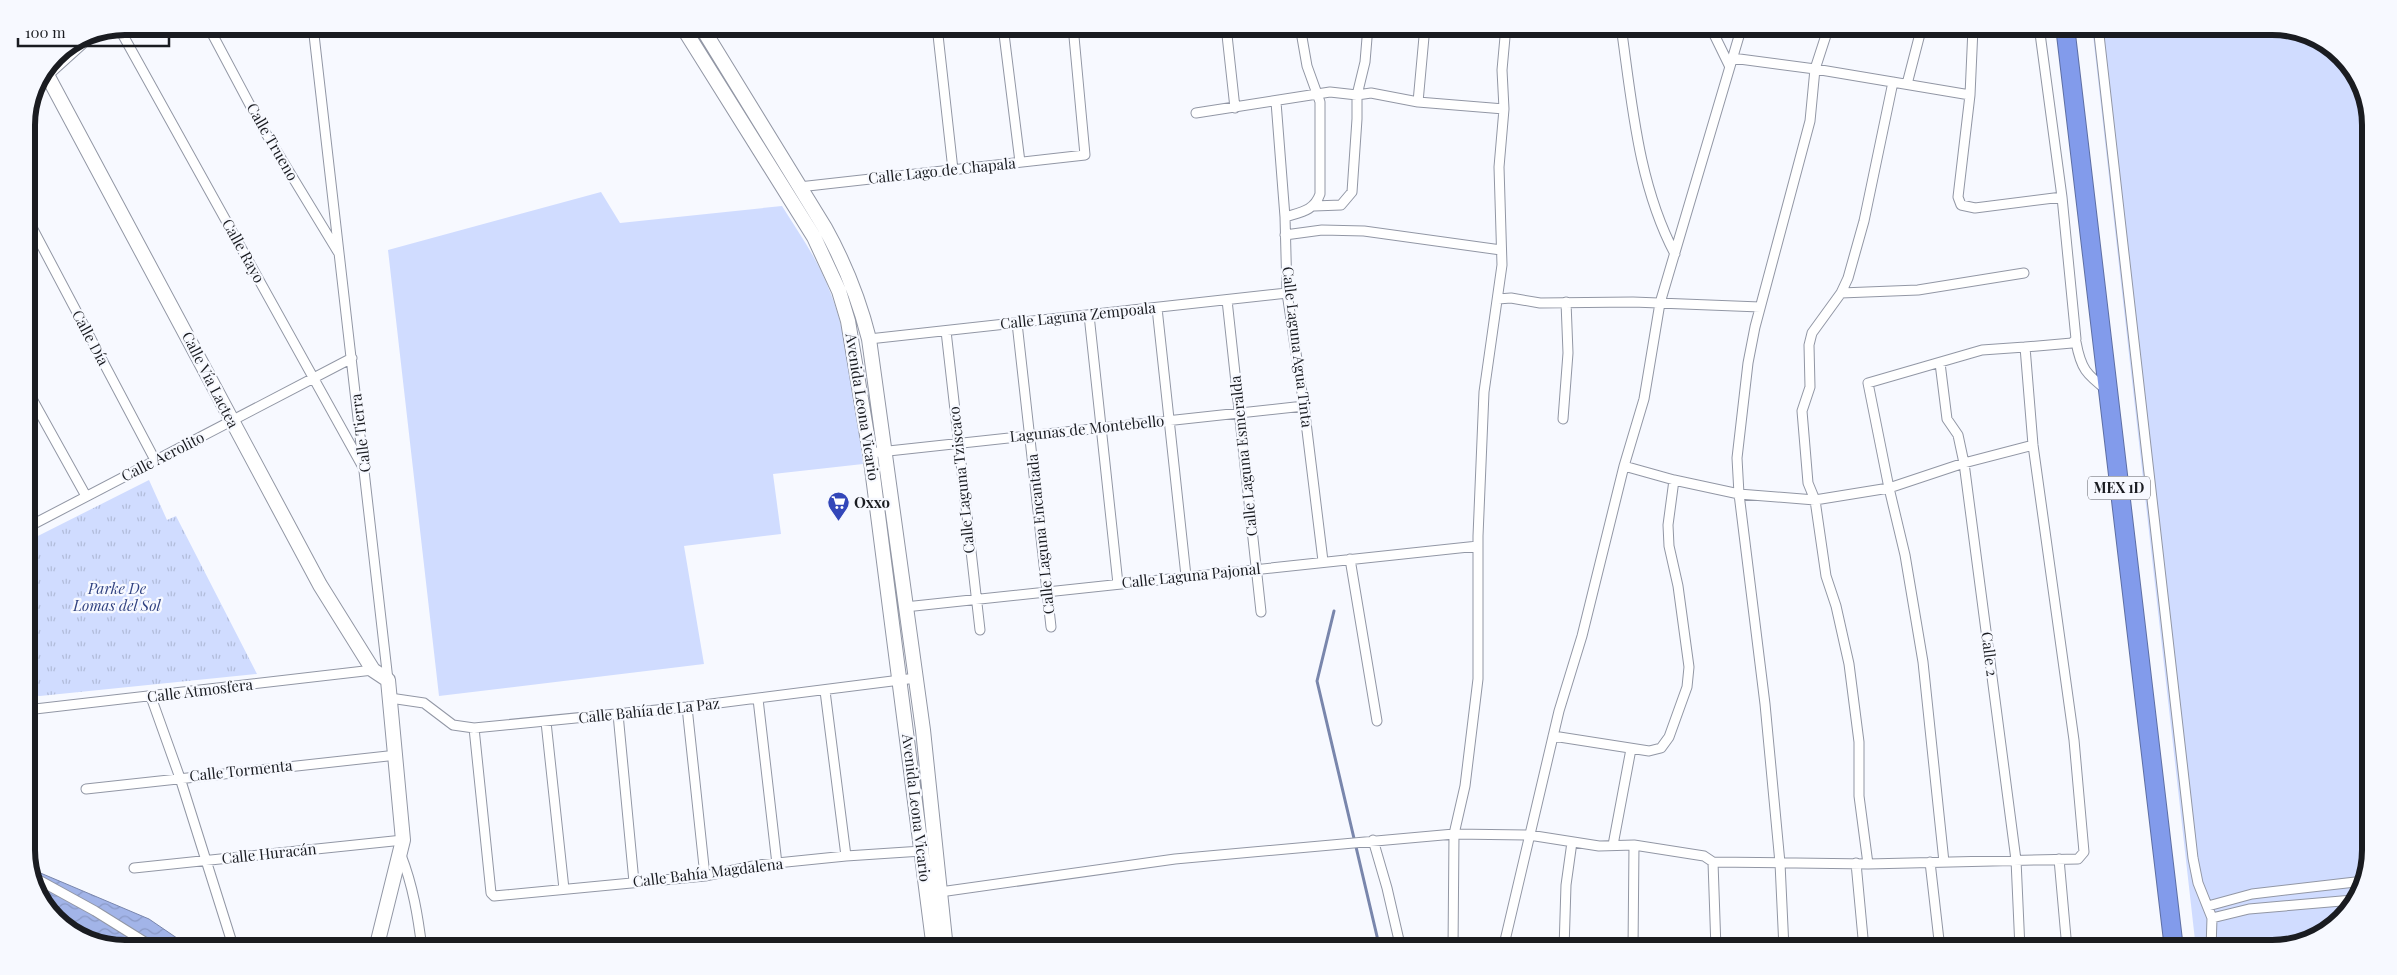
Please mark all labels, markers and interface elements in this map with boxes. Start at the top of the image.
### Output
scale bar [18,15,169,47]
text: 100 m [25,22,66,42]
street label: Calle Trueno [243,99,303,184]
street label: Calle Lago de Chapala [867,152,1017,188]
street label: Calle Rayo [218,215,270,286]
street label: Calle Laguna Agua Tinta [1278,265,1318,429]
street label: Calle Laguna Zempoala [999,297,1157,333]
street label: Calle Día [68,306,114,369]
street label: Calle Vía Lactea [178,328,244,432]
street label: Avenida Leona Vicario [841,331,885,482]
street label: Calle Laguna Esmeralda [1225,374,1261,538]
street label: Calle Tierra [345,392,375,474]
street label: Calle Laguna Tziscaco [943,406,979,555]
street label: Lagunas de Montebello [1009,410,1165,446]
street label: Calle Aerolito [118,427,208,486]
street label: Calle Laguna Encantada [1022,452,1058,615]
road number: MEX 1D [2088,476,2150,499]
supermarket icon: Oxxo [826,491,850,522]
place label: Oxxo [854,492,890,512]
street label: Calle Laguna Pajonal [1120,558,1261,592]
park label: Parke De Lomas del Sol [72,578,161,615]
street label: Calle 2 [1977,630,2003,677]
street label: Calle Atmosfera [146,674,254,706]
street label: Calle Bahía de La Paz [577,693,720,727]
street label: Avenida Leona Vicario [898,732,936,883]
street label: Calle Tormenta [188,755,294,785]
street label: Calle Huracán [220,838,317,868]
street label: Calle Bahía Magdalena [632,853,785,891]

